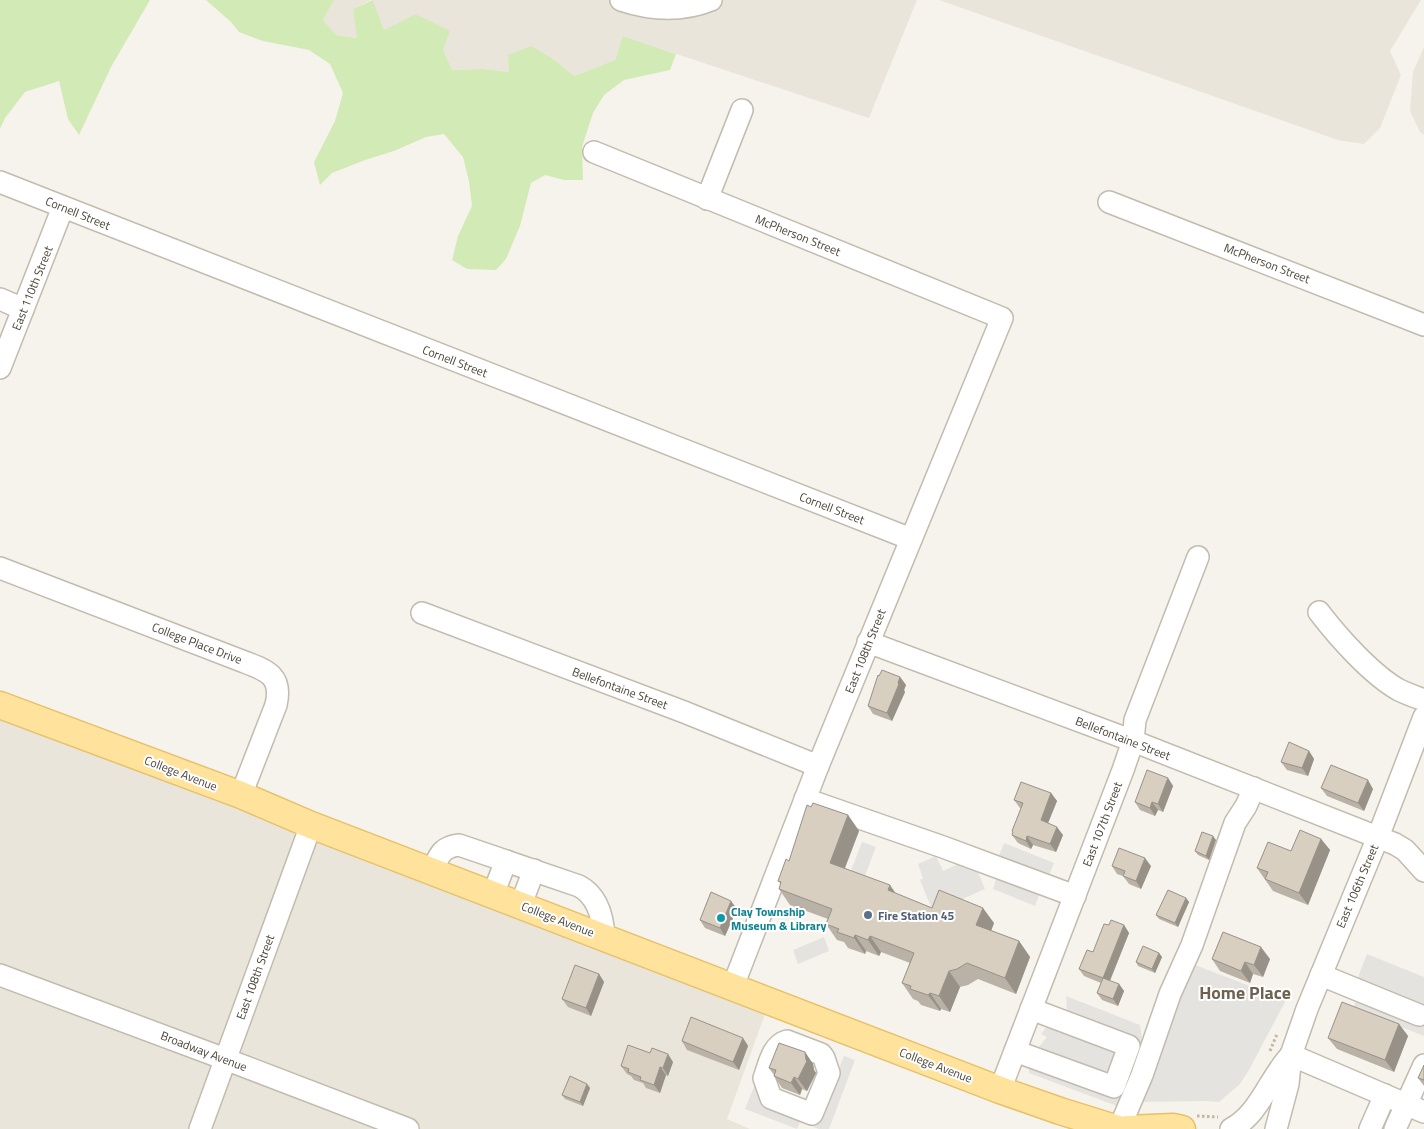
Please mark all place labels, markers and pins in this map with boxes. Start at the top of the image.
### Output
place label: Clay Township Museum & Library [731,902,826,935]
place label: Fire Station 45 [878,906,955,925]
marker: Fire Station 45 [862,909,874,921]
marker: Clay Township Museum & Library [715,912,727,924]

